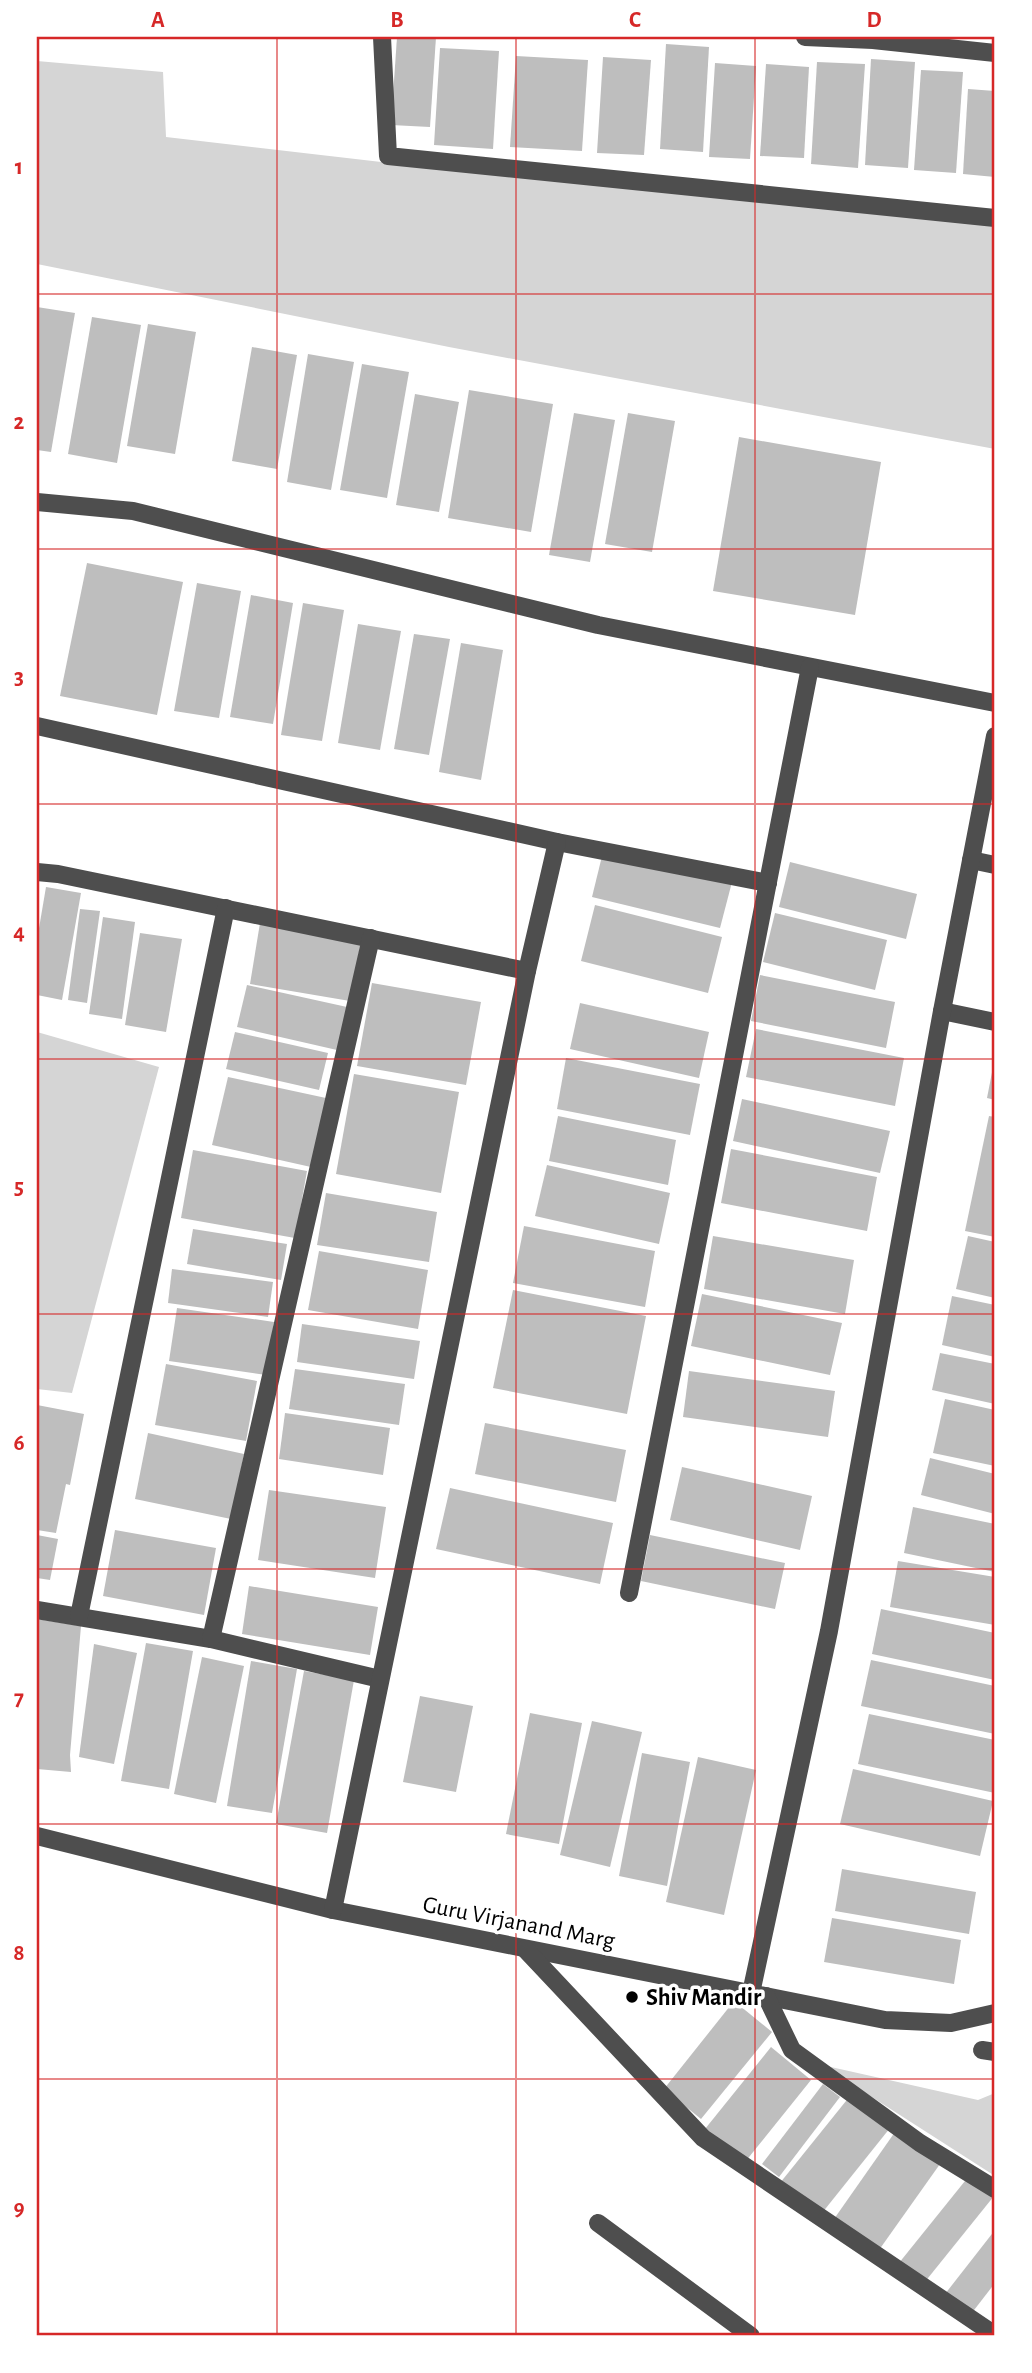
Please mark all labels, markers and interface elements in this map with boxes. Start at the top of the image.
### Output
text: A [151,9,165,32]
text: B [390,9,404,32]
text: C [629,9,641,32]
text: D [866,9,882,32]
text: 1 [15,156,23,179]
text: 2 [14,411,25,434]
text: 3 [14,666,24,689]
text: 4 [13,921,25,944]
text: 5 [14,1176,24,1199]
text: 6 [13,1432,25,1455]
text: 7 [14,1687,24,1710]
street label: Guru Virjanand Marg [421,1893,617,1953]
text: 8 [13,1942,25,1965]
place label: Shiv Mandir [646,1986,762,2010]
marker: Shiv Mandir [624,1989,640,2005]
text: 9 [13,2197,25,2220]

